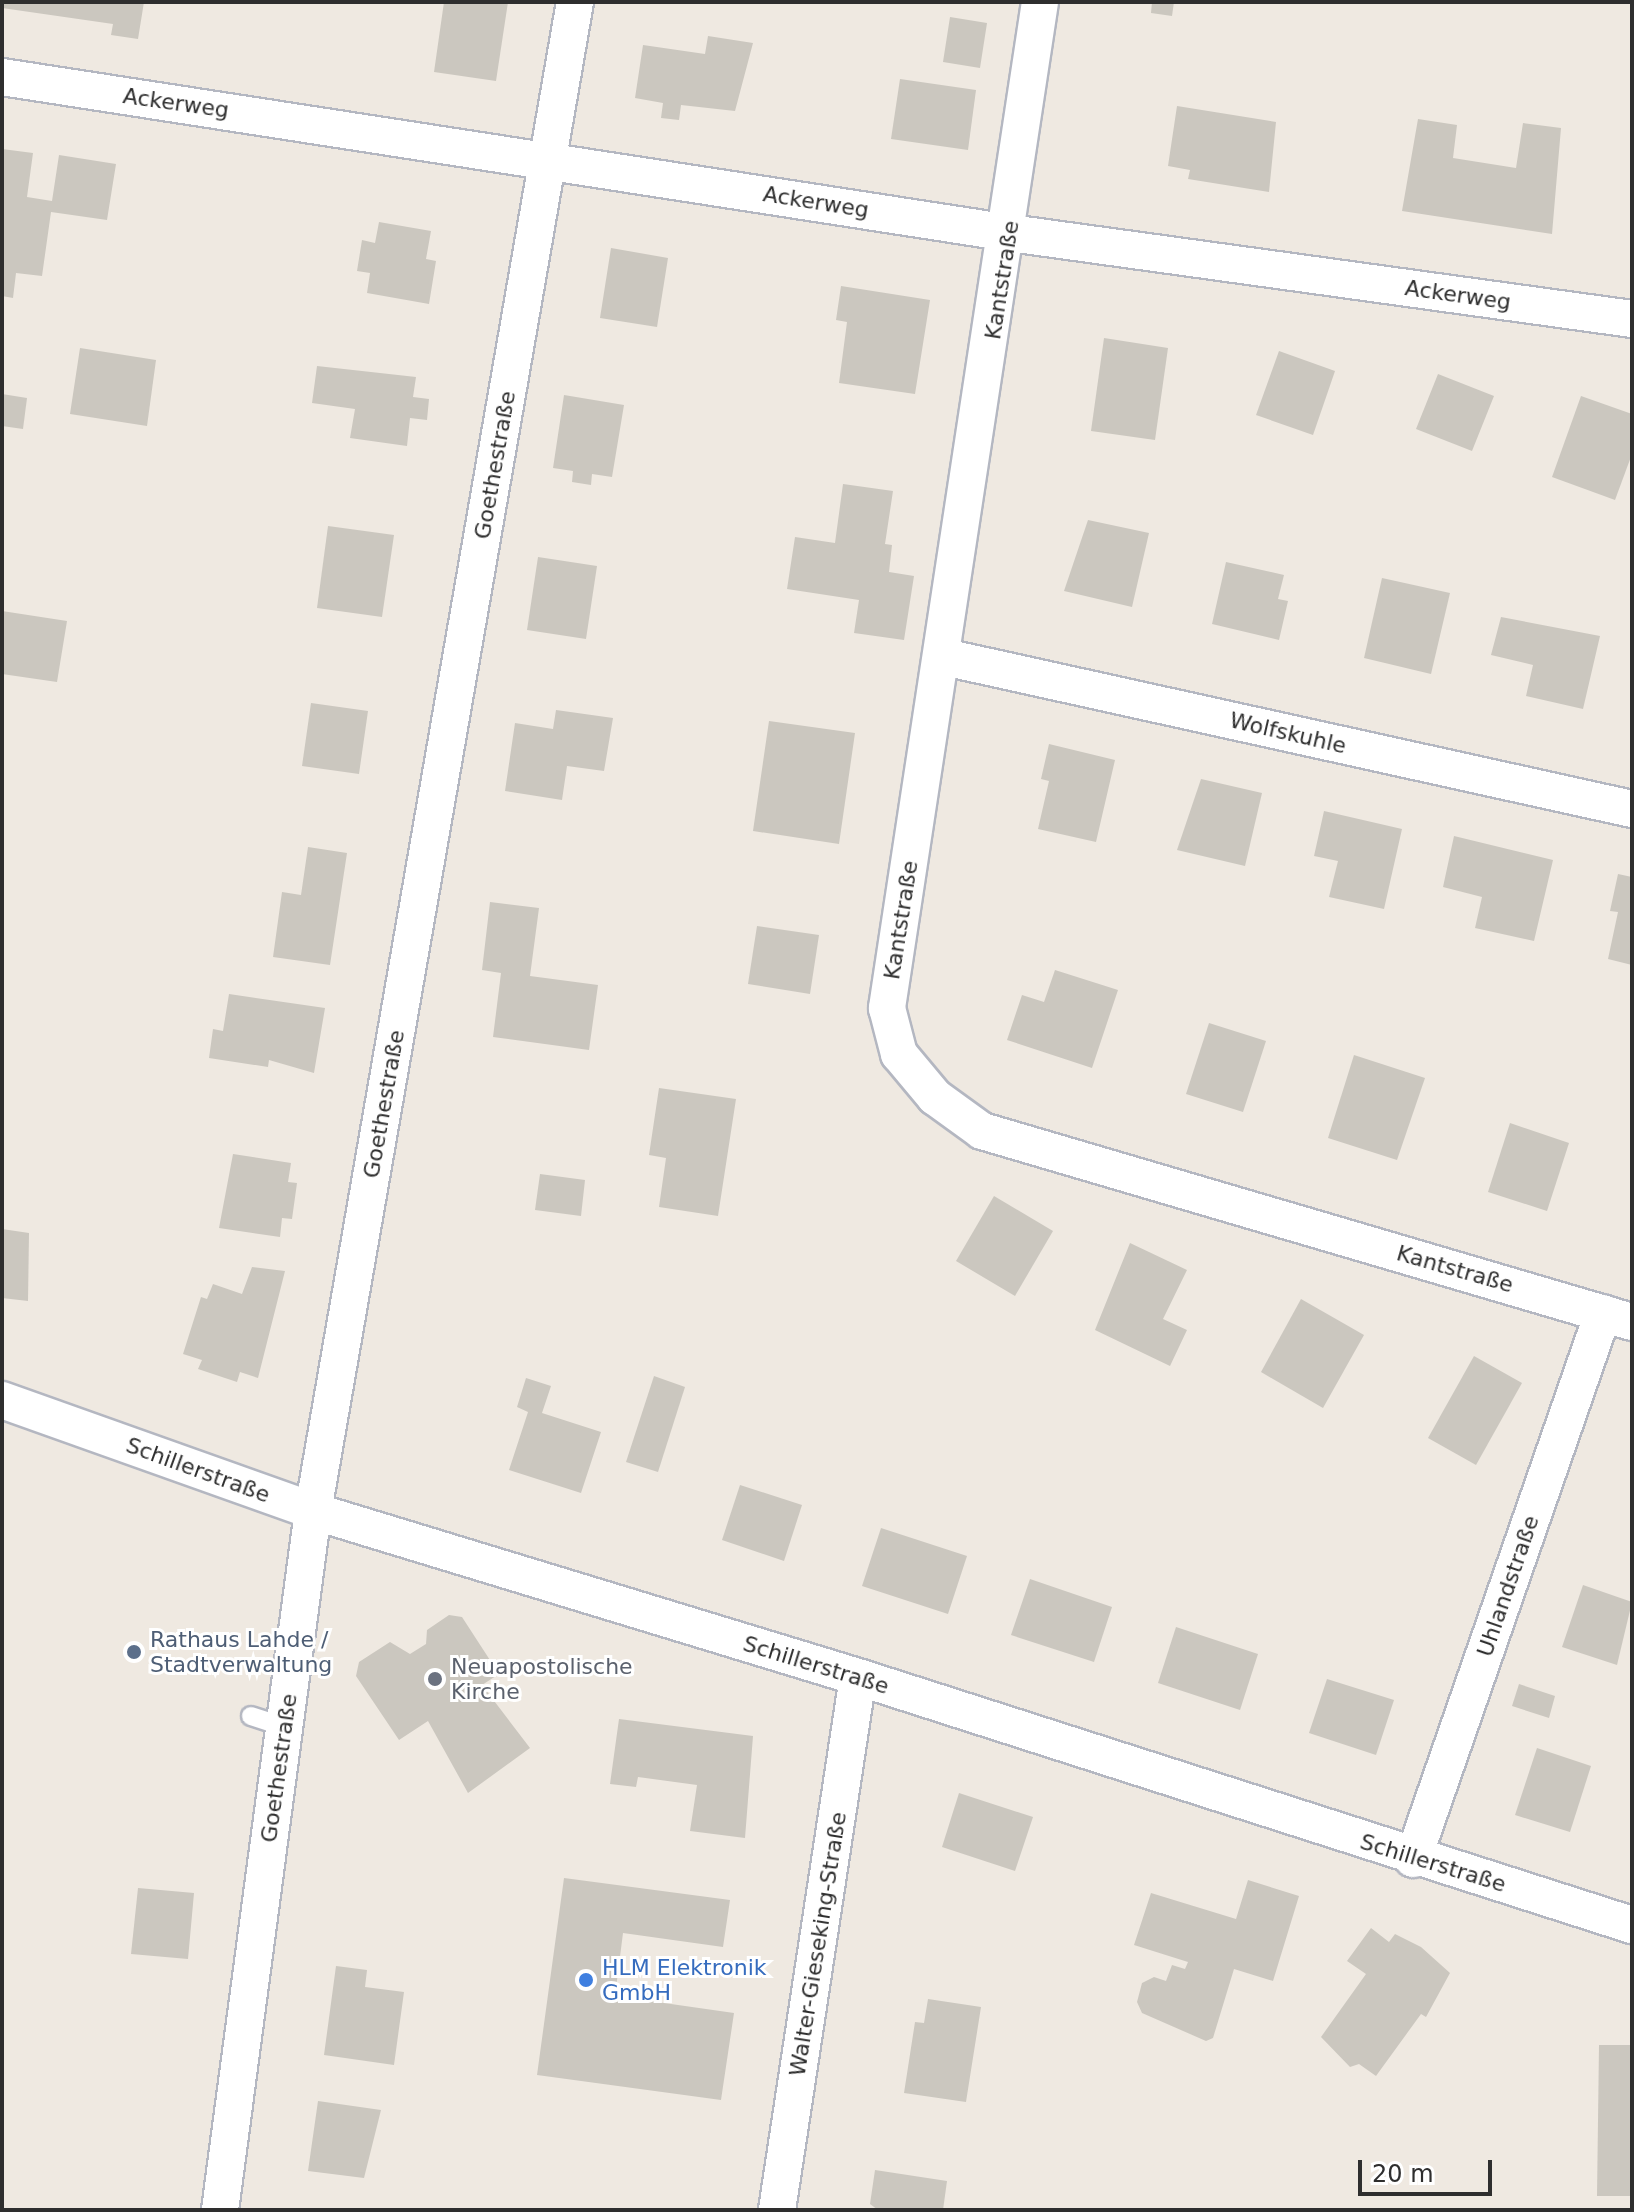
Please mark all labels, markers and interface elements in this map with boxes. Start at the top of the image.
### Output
street label: Ackerweg [121,82,231,124]
street label: Ackerweg [761,181,871,223]
street label: Kantstraße [980,219,1024,341]
street label: Ackerweg [1403,274,1513,316]
street label: Goethestraße [469,389,521,541]
street label: Wolfskuhle [1227,707,1349,759]
street label: Kantstraße [879,859,923,981]
street label: Goethestraße [358,1028,410,1180]
street label: Kantstraße [1394,1240,1516,1298]
street label: Schillerstraße [123,1432,273,1508]
street label: Uhlandstraße [1471,1512,1545,1660]
place label: Rathaus Lahde / Stadtverwaltung [150,1626,332,1678]
street label: Schillerstraße [740,1630,892,1700]
marker: Rathaus Lahde / Stadtverwaltung [125,1643,143,1661]
place label: Neuapostolische Kirche [451,1653,633,1704]
marker: Neuapostolische Kirche [426,1670,444,1688]
street label: Goethestraße [255,1692,303,1844]
street label: Walter-Gieseking-Straße [784,1810,852,2078]
street label: Schillerstraße [1357,1828,1509,1898]
place label: HLM Elektronik GmbH [602,1954,767,2006]
marker: HLM Elektronik GmbH [577,1971,595,1989]
scale bar [1362,2144,1496,2194]
text: 20 m [1372,2160,1434,2188]

